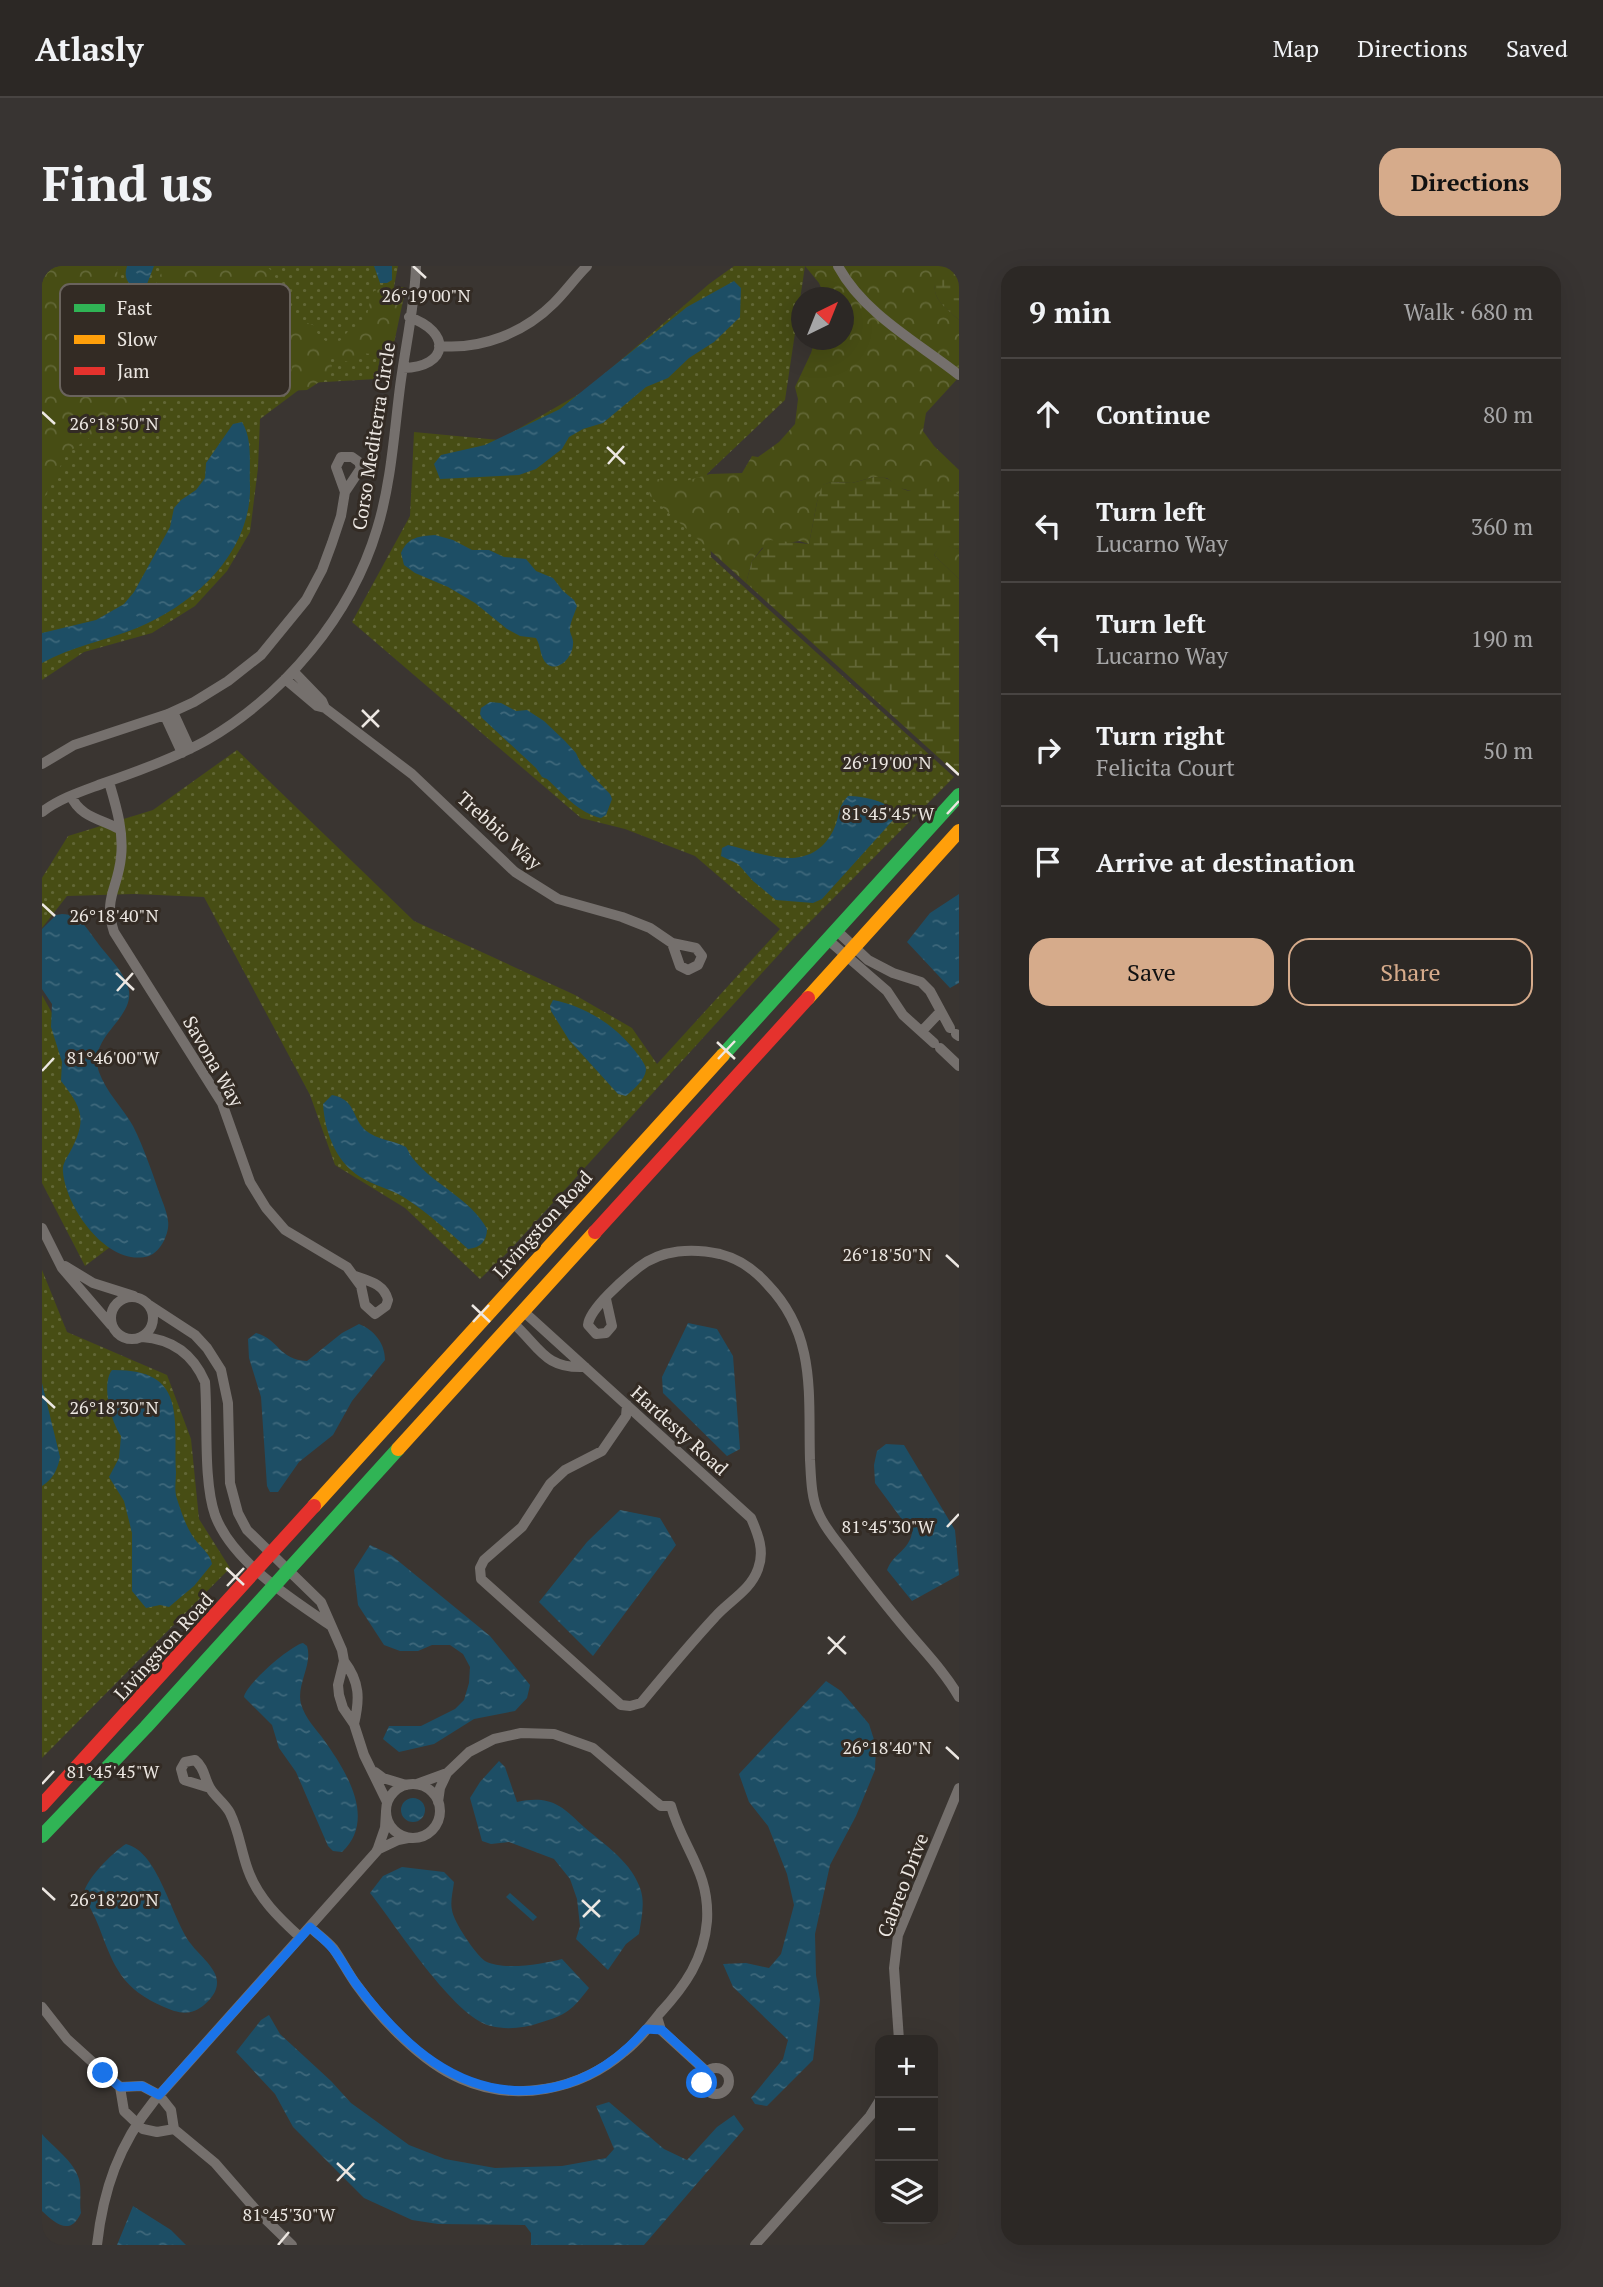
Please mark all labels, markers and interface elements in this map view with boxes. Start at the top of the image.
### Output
text: Atlasly [35,27,143,70]
text: Map [1273,32,1319,64]
text: Directions [1357,32,1468,64]
text: Saved [1506,32,1568,64]
button: Directions [1379,148,1561,216]
text: Find us [42,150,213,215]
text: 26°19'00"N [381,283,471,307]
legend [60,284,290,396]
north arrow [791,287,854,350]
text: 9 min [1029,292,1111,332]
text: Fast [117,295,152,320]
text: Walk · 680 m [1404,296,1533,327]
text: Slow [117,326,158,351]
street label: Corso Mediterra Circle [346,340,400,532]
text: Jam [117,358,150,383]
icon: ahead [1029,395,1067,433]
text: Continue [1096,397,1210,431]
text: 80 m [1483,399,1533,430]
text: 26°18'50"N [69,411,159,435]
text: Turn left [1096,494,1206,528]
icon: left [1029,507,1067,545]
text: 360 m [1471,511,1533,542]
text: Lucarno Way [1096,528,1228,559]
text: Turn left [1096,606,1206,640]
icon: left [1029,619,1067,657]
text: 190 m [1471,623,1533,654]
text: Lucarno Way [1096,640,1228,671]
text: Turn right [1096,718,1225,752]
icon: right [1029,731,1067,769]
text: 50 m [1483,735,1533,766]
text: 26°19'00"N [842,750,932,774]
text: Felicita Court [1096,752,1235,783]
street label: Trebbio Way [453,785,548,875]
text: 81°45'45"W [842,801,935,825]
icon: arrive [1029,843,1067,881]
text: Arrive at destination [1096,845,1355,879]
text: 26°18'40"N [69,903,159,927]
button: Save [1029,938,1274,1006]
button: Share [1288,938,1533,1006]
street label: Savona Way [178,1011,250,1111]
text: 81°46'00"W [67,1045,160,1069]
street label: Livingston Road [487,1164,597,1283]
text: 26°18'50"N [842,1242,932,1266]
street label: Hardesty Road [626,1380,734,1481]
text: 26°18'30"N [69,1395,159,1419]
text: 81°45'30"W [842,1514,935,1538]
street label: Livingston Road [108,1586,218,1705]
text: 26°18'40"N [842,1735,932,1759]
text: 81°45'45"W [67,1759,160,1783]
street label: Cabreo Drive [871,1829,933,1941]
text: 26°18'20"N [69,1887,159,1911]
map controls [875,2035,938,2224]
button: + [875,2035,938,2098]
route end [87,2057,118,2088]
route start [686,2067,717,2098]
button: − [875,2098,938,2161]
button: layers [875,2161,938,2224]
text: 81°45'30"W [243,2202,336,2226]

